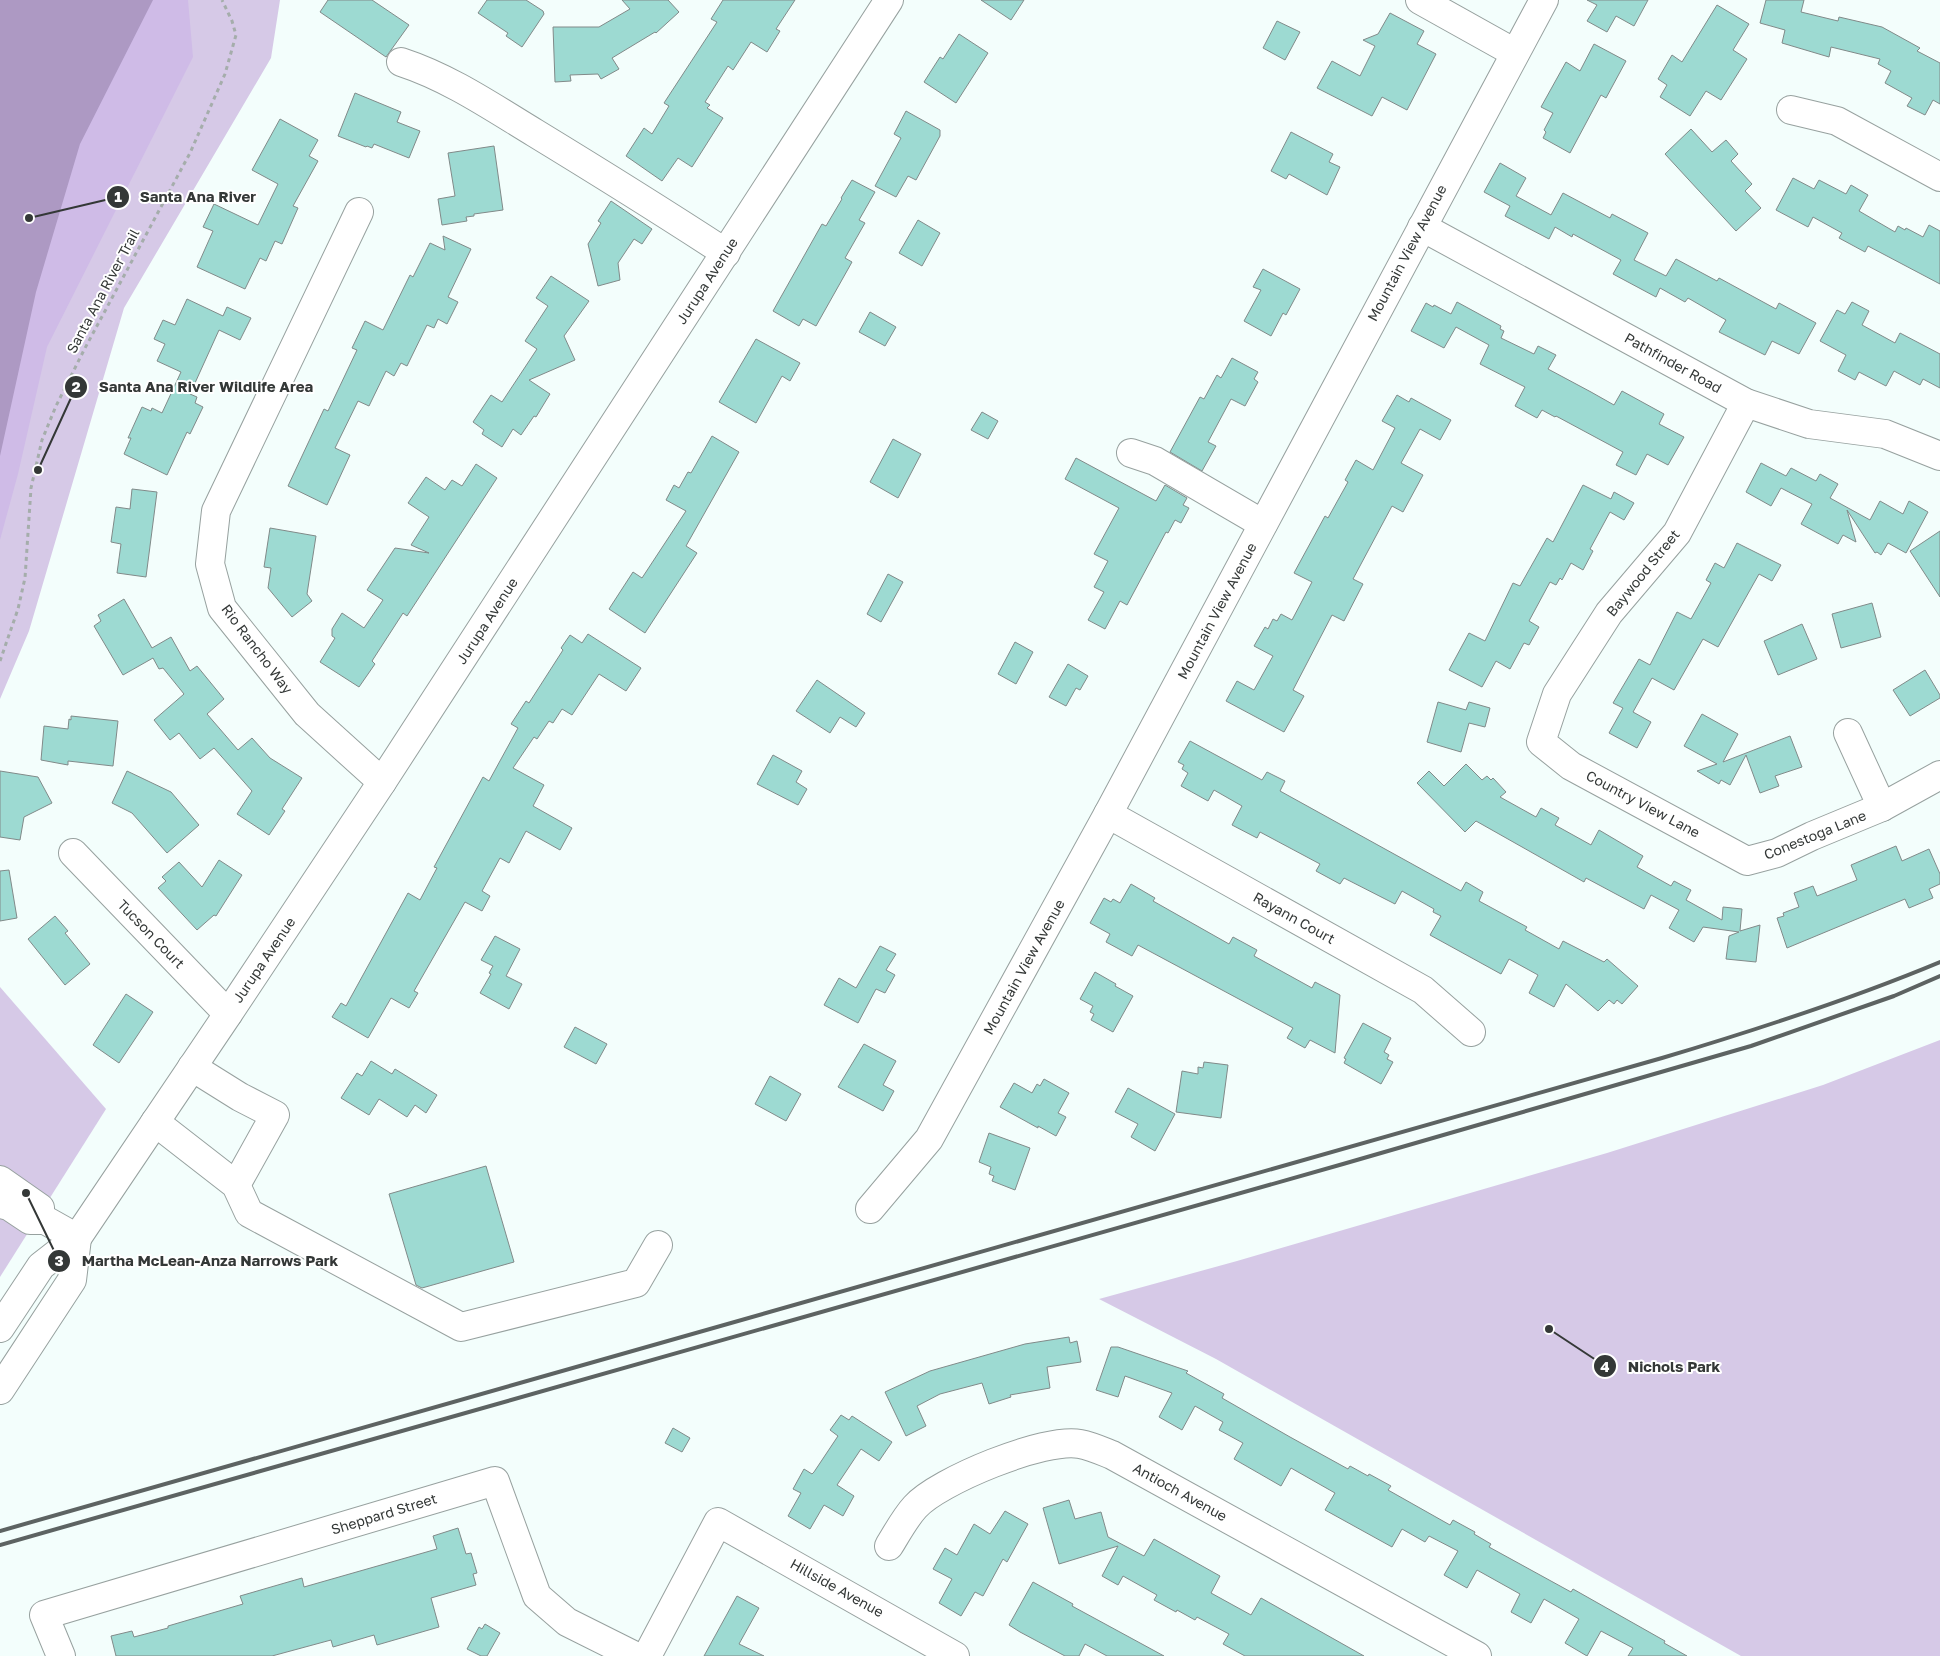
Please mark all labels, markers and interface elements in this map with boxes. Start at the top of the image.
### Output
callout: Santa Ana River [105,182,267,212]
street label: Mountain View Avenue [1363,182,1450,324]
text: 1 [114,187,122,205]
text: Santa Ana River [140,187,256,205]
street label: Santa Ana River Trail [63,226,143,356]
street label: Jurupa Avenue [672,234,741,327]
street label: Pathfinder Road [1622,329,1725,396]
callout: Santa Ana River Wildlife Area [63,372,323,402]
text: 2 [71,377,81,395]
text: Santa Ana River Wildlife Area [99,377,313,395]
street label: Baywood Street [1602,526,1683,619]
street label: Mountain View Avenue [1173,540,1260,682]
street label: Jurupa Avenue [452,574,521,667]
street label: Rio Rancho Way [218,601,297,697]
street label: Country View Lane [1583,766,1703,841]
street label: Conestoga Lane [1761,806,1868,863]
street label: Rayann Court [1250,888,1338,947]
street label: Tucson Court [114,896,188,972]
street label: Mountain View Avenue [979,896,1068,1037]
street label: Jurupa Avenue [229,914,298,1006]
callout: Martha McLean-Anza Narrows Park [47,1246,348,1276]
text: 3 [54,1251,64,1269]
text: Martha McLean-Anza Narrows Park [82,1251,339,1269]
callout: Nichols Park [1592,1351,1730,1381]
text: 4 [1600,1357,1610,1375]
text: Nichols Park [1628,1357,1721,1375]
street label: Antioch Avenue [1130,1459,1230,1524]
street label: Sheppard Street [329,1489,439,1538]
street label: Hillside Avenue [788,1555,887,1620]

